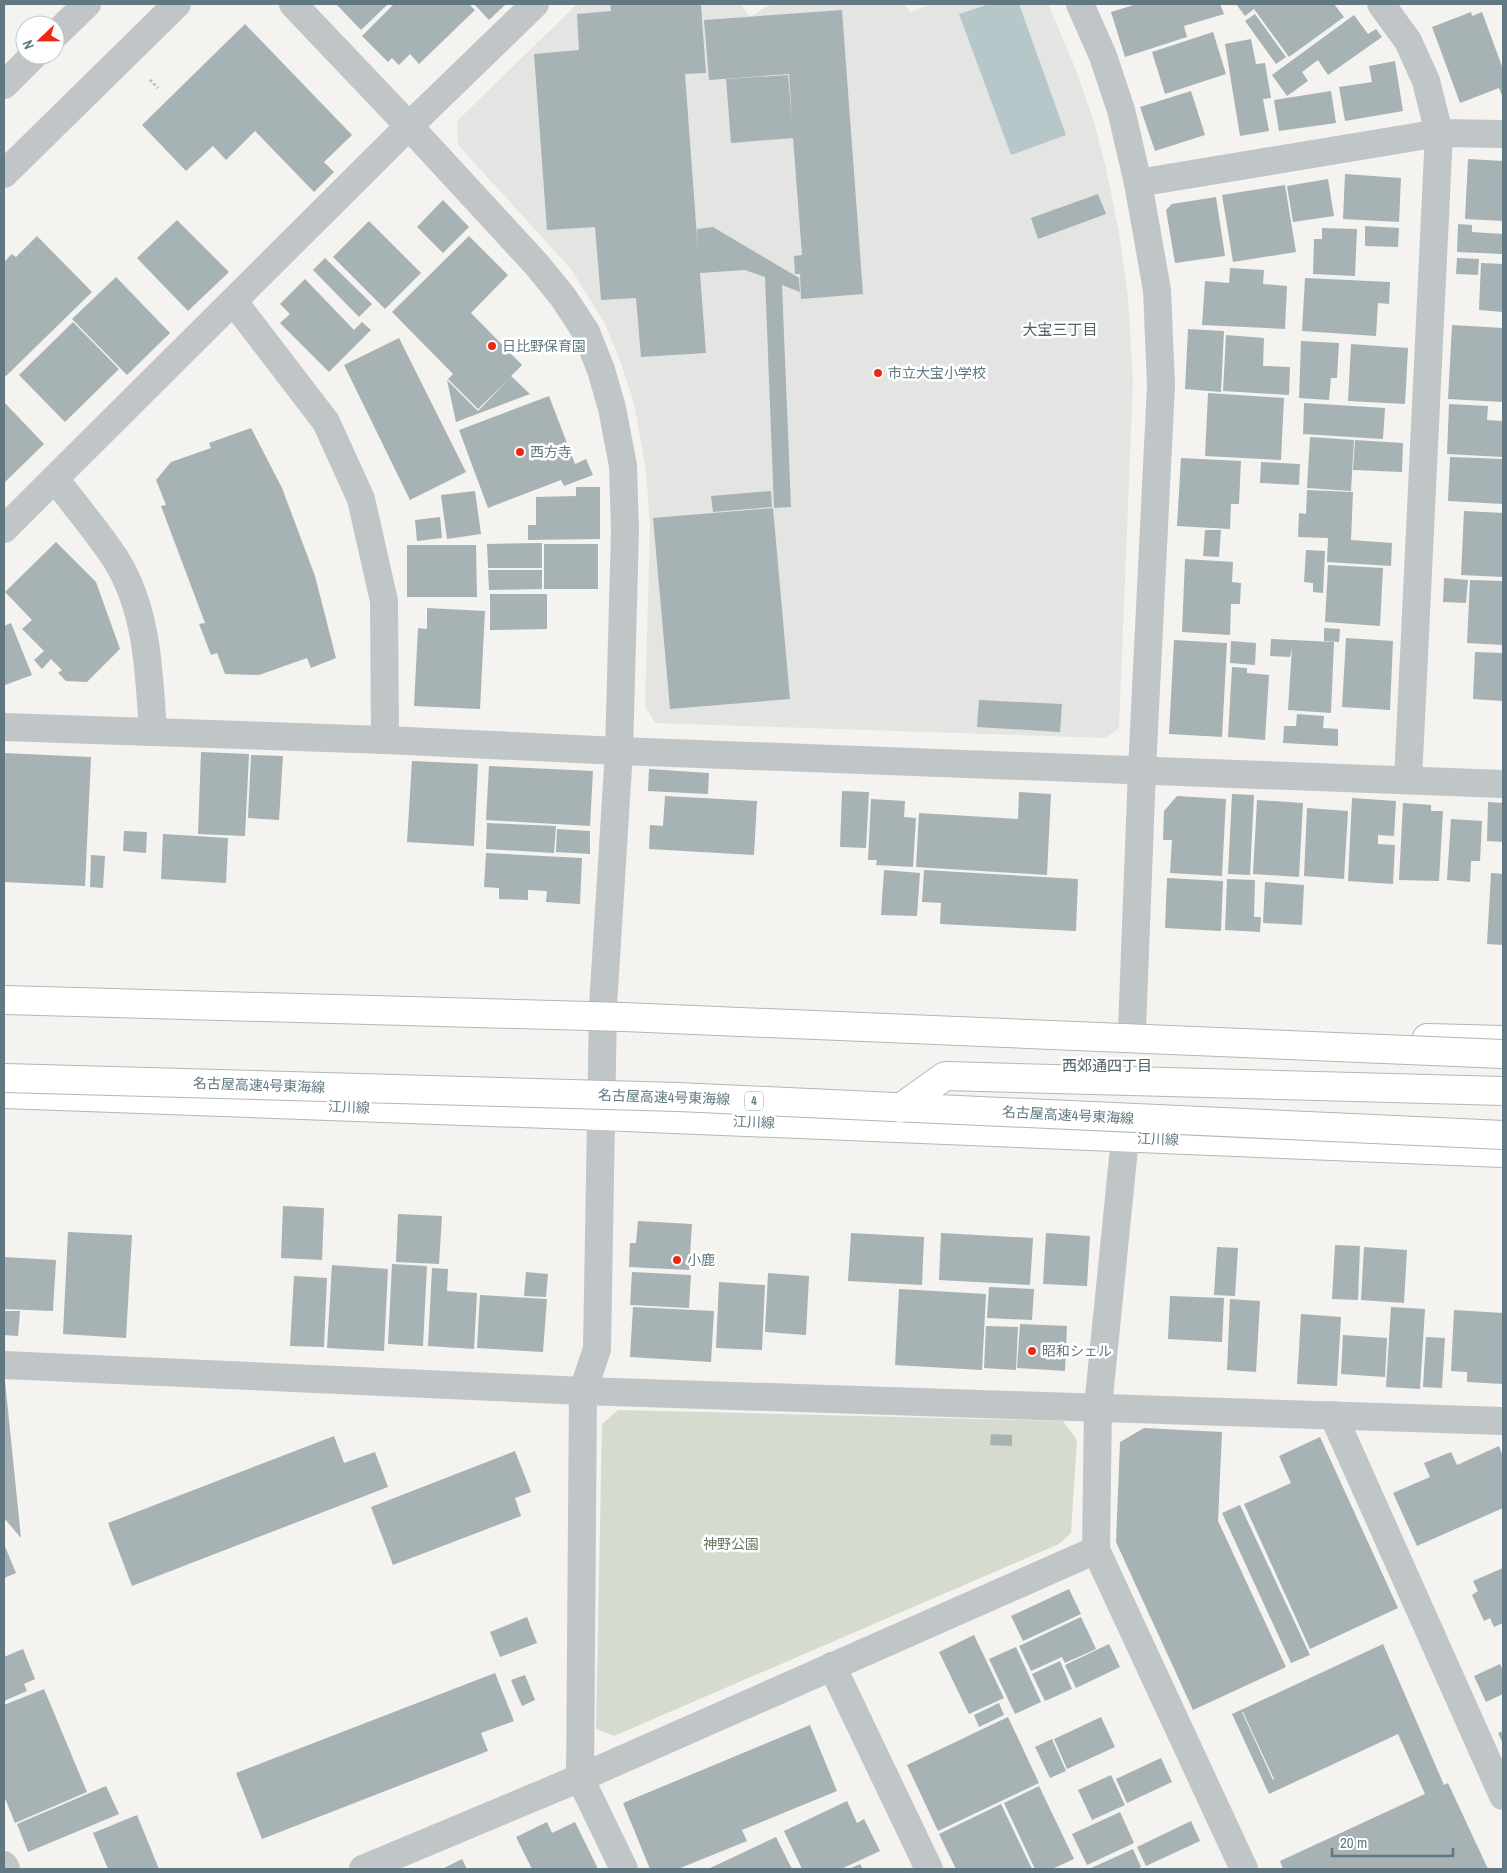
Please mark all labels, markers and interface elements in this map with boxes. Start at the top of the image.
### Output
north arrow [15,15,65,65]
text: N [18,38,38,52]
district label: 大宝三丁目 [1022,319,1098,340]
place label: 日比野保育園 [502,337,586,355]
marker: 日比野保育園 [486,340,498,352]
place label: 市立大宝小学校 [888,364,986,382]
marker: 市立大宝小学校 [872,367,884,379]
place label: 西方寺 [530,443,572,461]
marker: 西方寺 [514,446,526,458]
district label: 西郊通四丁目 [1062,1055,1152,1076]
street label: 名古屋高速4号東海線 [193,1074,325,1096]
street label: 名古屋高速4号東海線 [598,1086,730,1108]
road number: 4 [745,1092,763,1110]
street label: 江川線 [328,1097,370,1117]
street label: 名古屋高速4号東海線 [1001,1103,1135,1127]
street label: 江川線 [733,1112,775,1132]
street label: 江川線 [1137,1129,1179,1149]
place label: 小鹿 [687,1251,715,1269]
marker: 小鹿 [671,1254,683,1266]
place label: 昭和シェル [1042,1342,1112,1360]
marker: 昭和シェル [1026,1345,1038,1357]
park label: 神野公園 [703,1535,759,1553]
scale bar [1332,1826,1453,1858]
text: 20 m [1340,1832,1367,1853]

